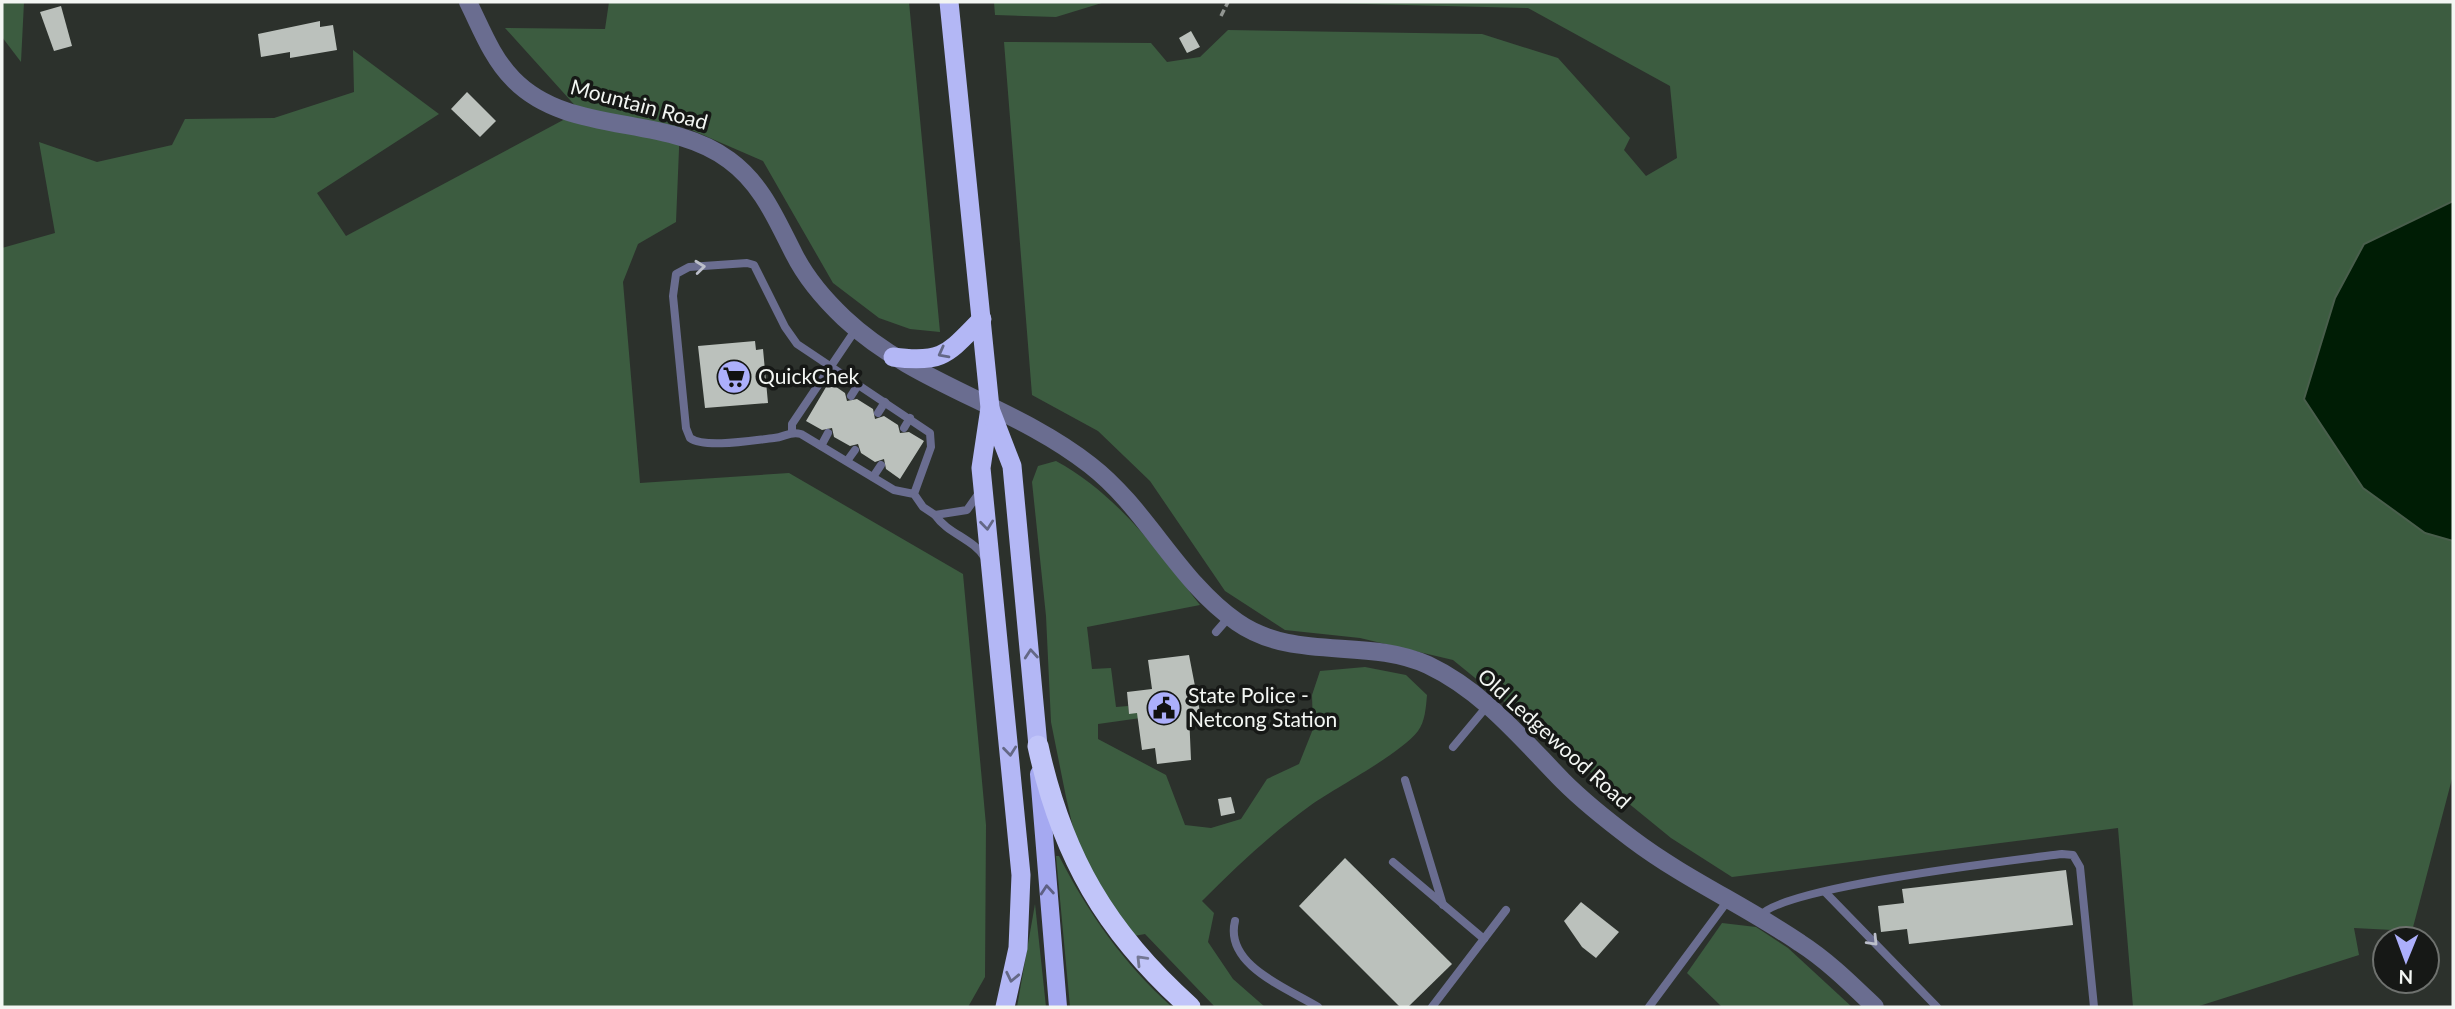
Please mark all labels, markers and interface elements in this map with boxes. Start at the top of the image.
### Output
street label: Mountain Road [568,73,711,134]
one-way arrow [694,259,706,274]
one-way arrow [938,344,950,358]
supermarket icon: QuickChek [715,358,753,396]
place label: QuickChek [758,363,859,388]
one-way arrow [979,519,994,530]
one-way arrow [1024,648,1039,659]
street label: Old Ledgewood Road [1473,663,1637,813]
place label: State Police - Netcong Station [1188,682,1337,731]
public building icon: State Police - Netcong Station [1145,689,1183,727]
one-way arrow [1002,746,1017,757]
one-way arrow [1040,885,1055,896]
north arrow [2371,925,2441,995]
one-way arrow [1864,933,1877,946]
one-way arrow [1136,955,1149,968]
text: N [2398,966,2413,989]
one-way arrow [1006,971,1021,983]

